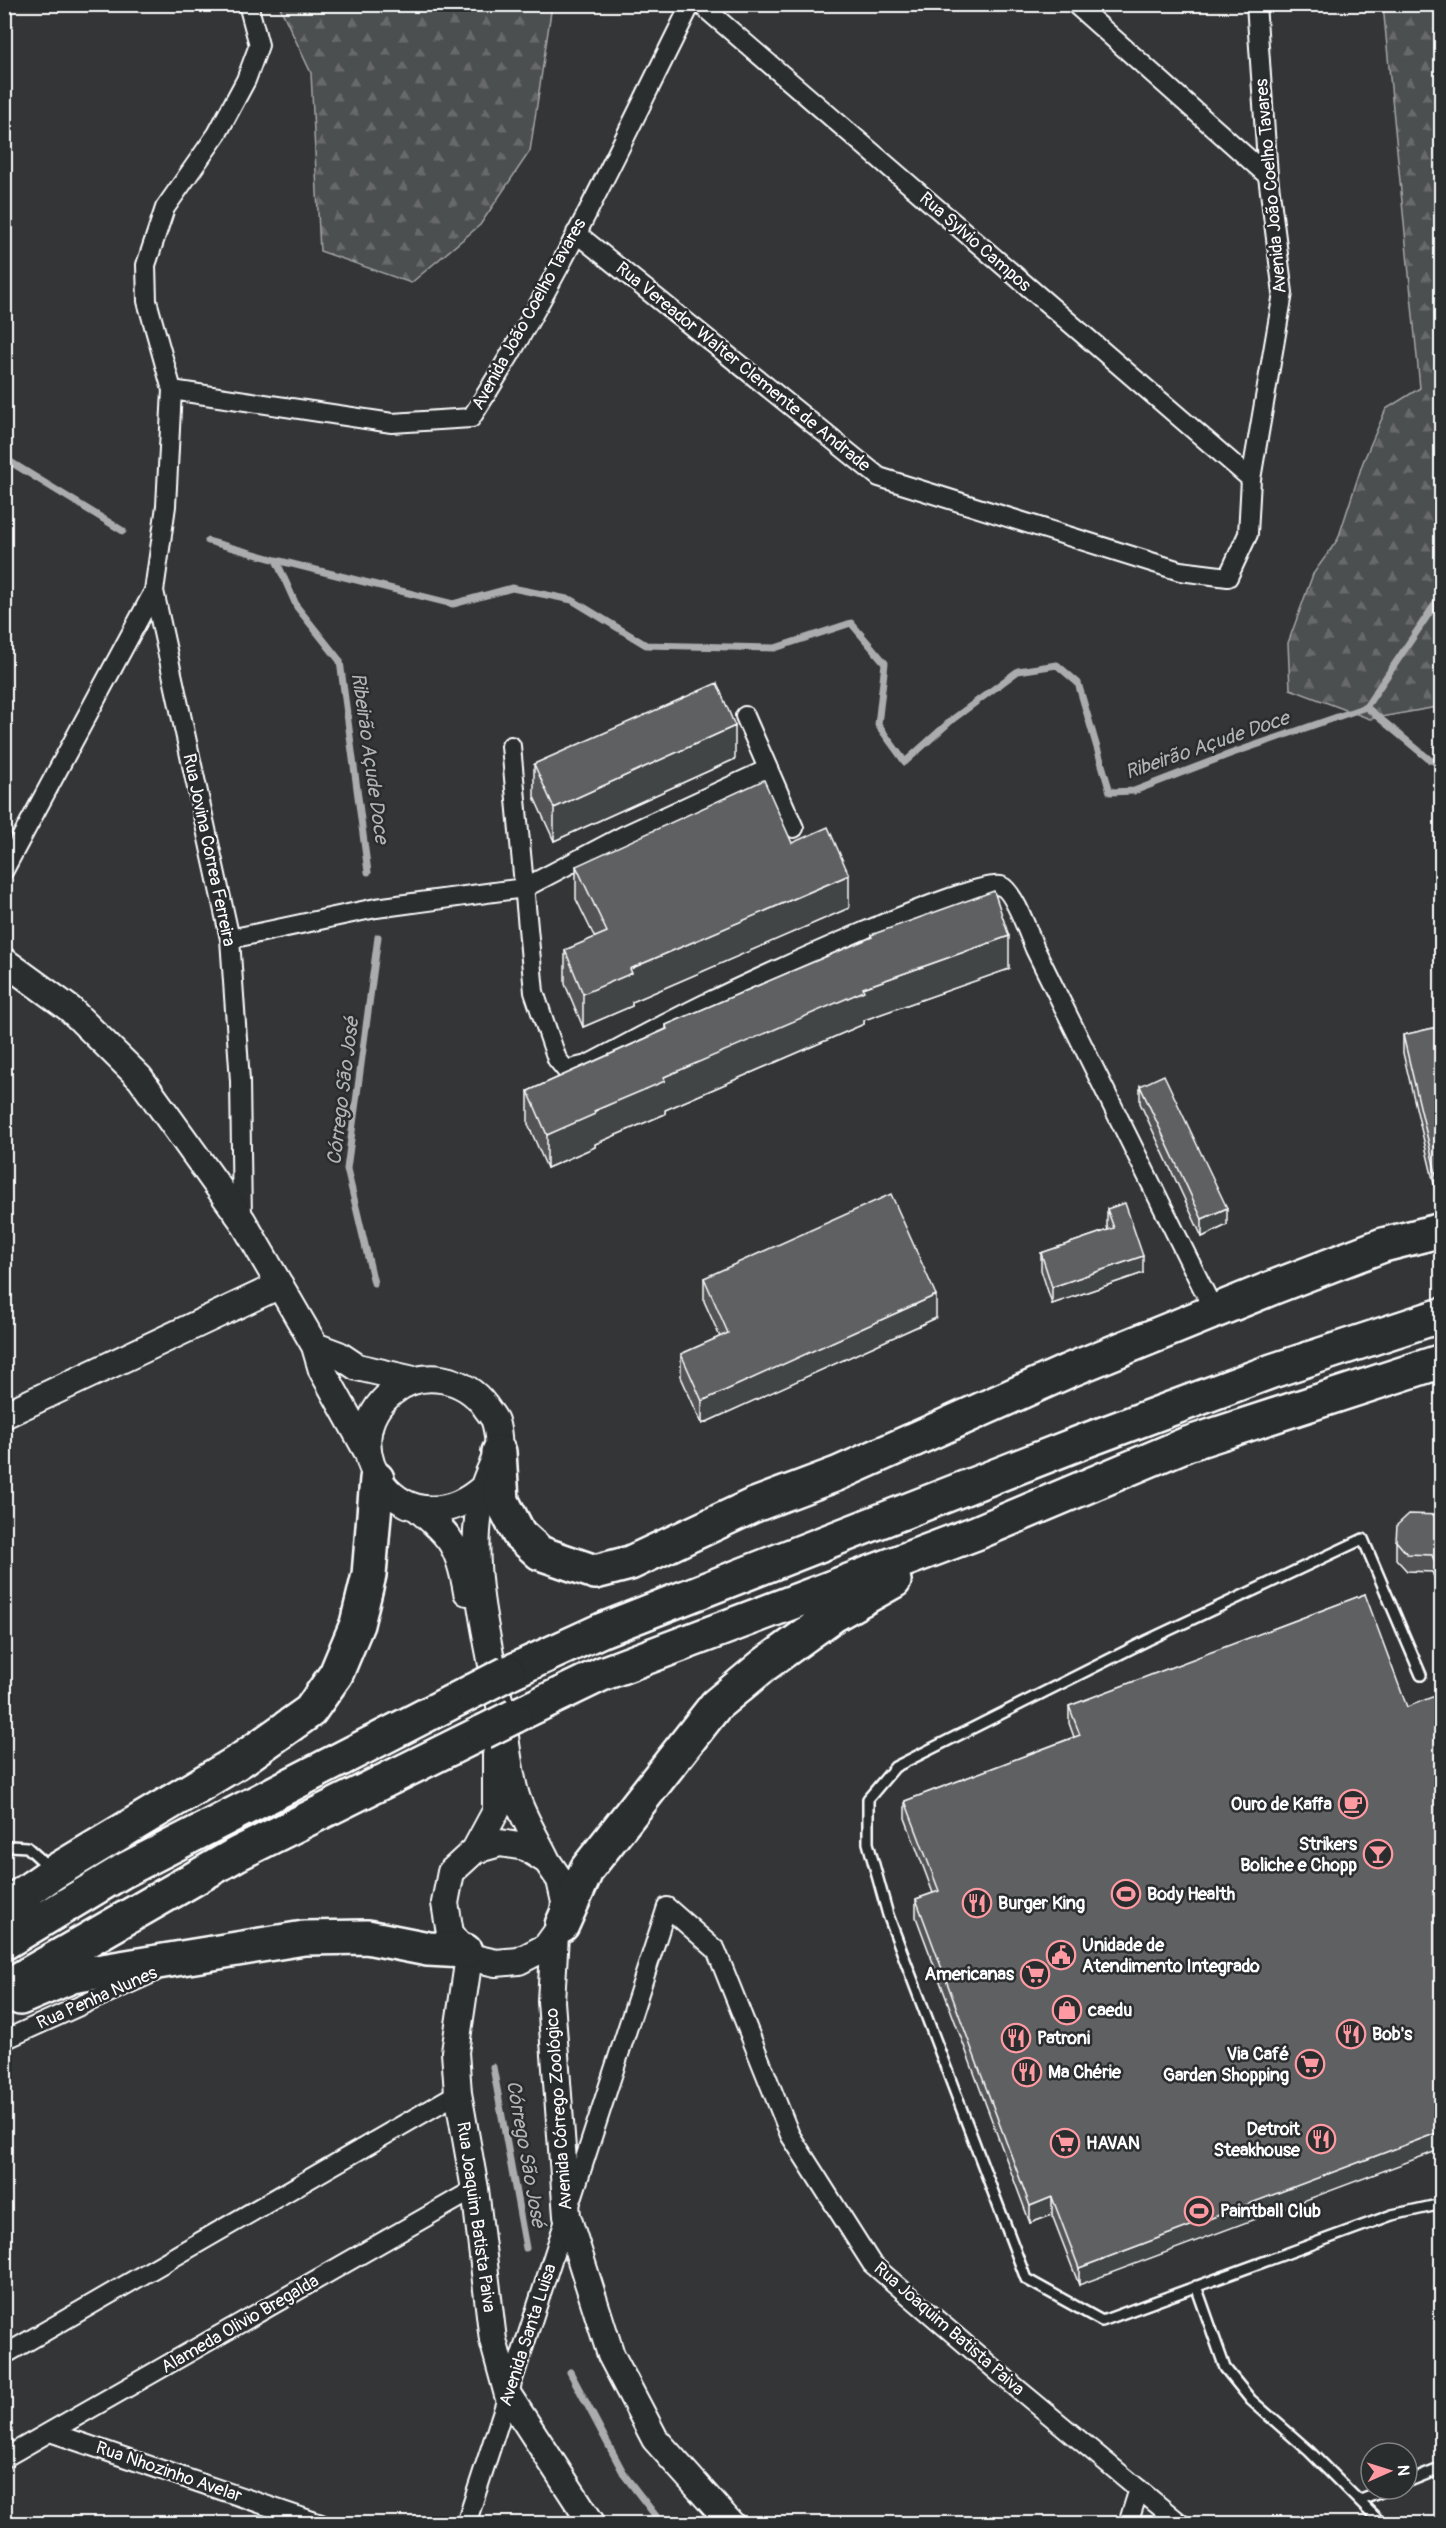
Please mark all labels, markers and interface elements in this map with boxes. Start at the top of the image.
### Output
street label: Avenida João Coelho Tavares [1250,78,1292,294]
street label: Rua Sylvio Campos [914,187,1036,297]
street label: Avenida João Coelho Tavares [467,214,591,414]
street label: Rua Vereador Walter Clemente de Andrade [611,257,875,477]
water label: Ribeirão Açude Doce [346,671,395,847]
water label: Ribeirão Açude Doce [1122,705,1294,785]
street label: Rua Jovina Correa Ferreira [177,751,241,949]
water label: Córrego São José [322,1014,365,1167]
cafe icon: Ouro de Kaffa [1337,1788,1369,1820]
place label: Ouro de Kaffa [1231,1793,1333,1816]
place label: Strikers Boliche e Chopp [1240,1833,1358,1877]
bar icon: Strikers Boliche e Chopp [1362,1838,1394,1870]
sports icon: Body Health [1110,1878,1142,1910]
place label: Body Health [1147,1883,1236,1906]
restaurant icon: Burger King [961,1887,993,1919]
place label: Burger King [998,1892,1085,1915]
place label: Unidade de Atendimento Integrado [1082,1934,1260,1978]
public building icon: Unidade de Atendimento Integrado [1045,1939,1077,1971]
supermarket icon: Americanas [1019,1958,1051,1990]
street label: Rua Penha Nunes [33,1961,161,2035]
place label: Americanas [925,1963,1015,1986]
shop icon: caedu [1051,1994,1083,2026]
place label: caedu [1087,1999,1132,2022]
street label: Avenida Córrego Zoológico [540,2007,578,2211]
restaurant icon: Bob's [1335,2018,1367,2050]
restaurant icon: Patroni [1000,2022,1032,2054]
place label: Bob's [1372,2023,1413,2046]
place label: Patroni [1037,2027,1090,2050]
place label: Via Café Garden Shopping [1163,2043,1289,2087]
supermarket icon: Via Café Garden Shopping [1294,2048,1326,2080]
restaurant icon: Ma Chérie [1011,2056,1043,2088]
place label: Ma Chérie [1048,2061,1122,2084]
water label: Córrego São José [501,2078,551,2231]
place label: Detroit Steakhouse [1213,2118,1301,2162]
street label: Rua Joaquim Batista Paiva [451,2120,501,2314]
restaurant icon: Detroit Steakhouse [1305,2123,1337,2155]
supermarket icon: HAVAN [1049,2127,1081,2159]
place label: HAVAN [1086,2132,1140,2155]
sports icon: Paintball Club [1183,2195,1215,2227]
place label: Paintball Club [1220,2200,1321,2223]
street label: Rua Joaquim Batista Paiva [869,2257,1029,2401]
street label: Avenida Santa Luisa [494,2261,562,2409]
street label: Alameda Olivio Bregalda [157,2269,323,2379]
street label: Rua Nhozinho Avelar [93,2436,246,2508]
north arrow [1359,2441,1419,2501]
text: N [1393,2464,1413,2476]

